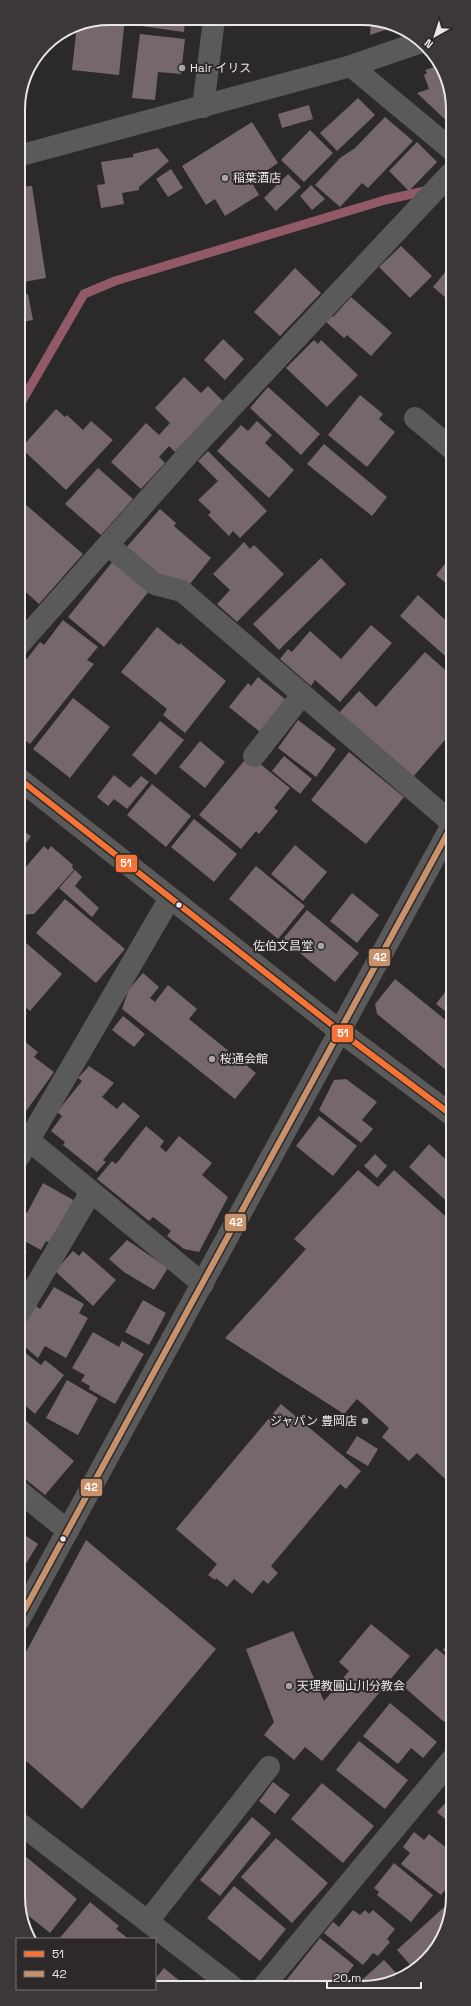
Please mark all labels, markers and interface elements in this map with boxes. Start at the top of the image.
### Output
north arrow [415,16,455,56]
text: N [421,36,436,52]
place label: Hair イリス [190,60,251,76]
marker: Hair イリス [177,63,187,73]
place label: 稲葉酒店 [233,170,281,186]
marker: 稲葉酒店 [220,173,230,183]
line badge: 51 [115,854,138,873]
text: 51 [120,856,132,870]
unlabelled marker [174,900,184,910]
place label: 佐伯文昌堂 [253,938,313,954]
marker: 佐伯文昌堂 [316,941,326,951]
line badge: 42 [368,948,391,967]
text: 42 [373,950,387,964]
line badge: 51 [331,1024,354,1043]
text: 51 [337,1026,349,1040]
place label: 桜通会館 [220,1051,268,1067]
marker: 桜通会館 [207,1054,217,1064]
line badge: 42 [224,1213,247,1232]
text: 42 [229,1215,243,1229]
place label: ジャパン 豊岡店 [270,1413,357,1429]
marker: ジャパン 豊岡店 [360,1416,370,1426]
line badge: 42 [80,1478,103,1497]
text: 42 [84,1480,98,1494]
unlabelled marker [58,1534,68,1544]
place label: 天理教圓山川分教会 [297,1678,405,1694]
marker: 天理教圓山川分教会 [284,1681,294,1691]
legend [16,1938,156,1990]
text: 51 [52,1946,64,1962]
scale bar [327,1964,421,1990]
text: 42 [52,1966,67,1982]
text: 20 m [333,1970,361,1986]

